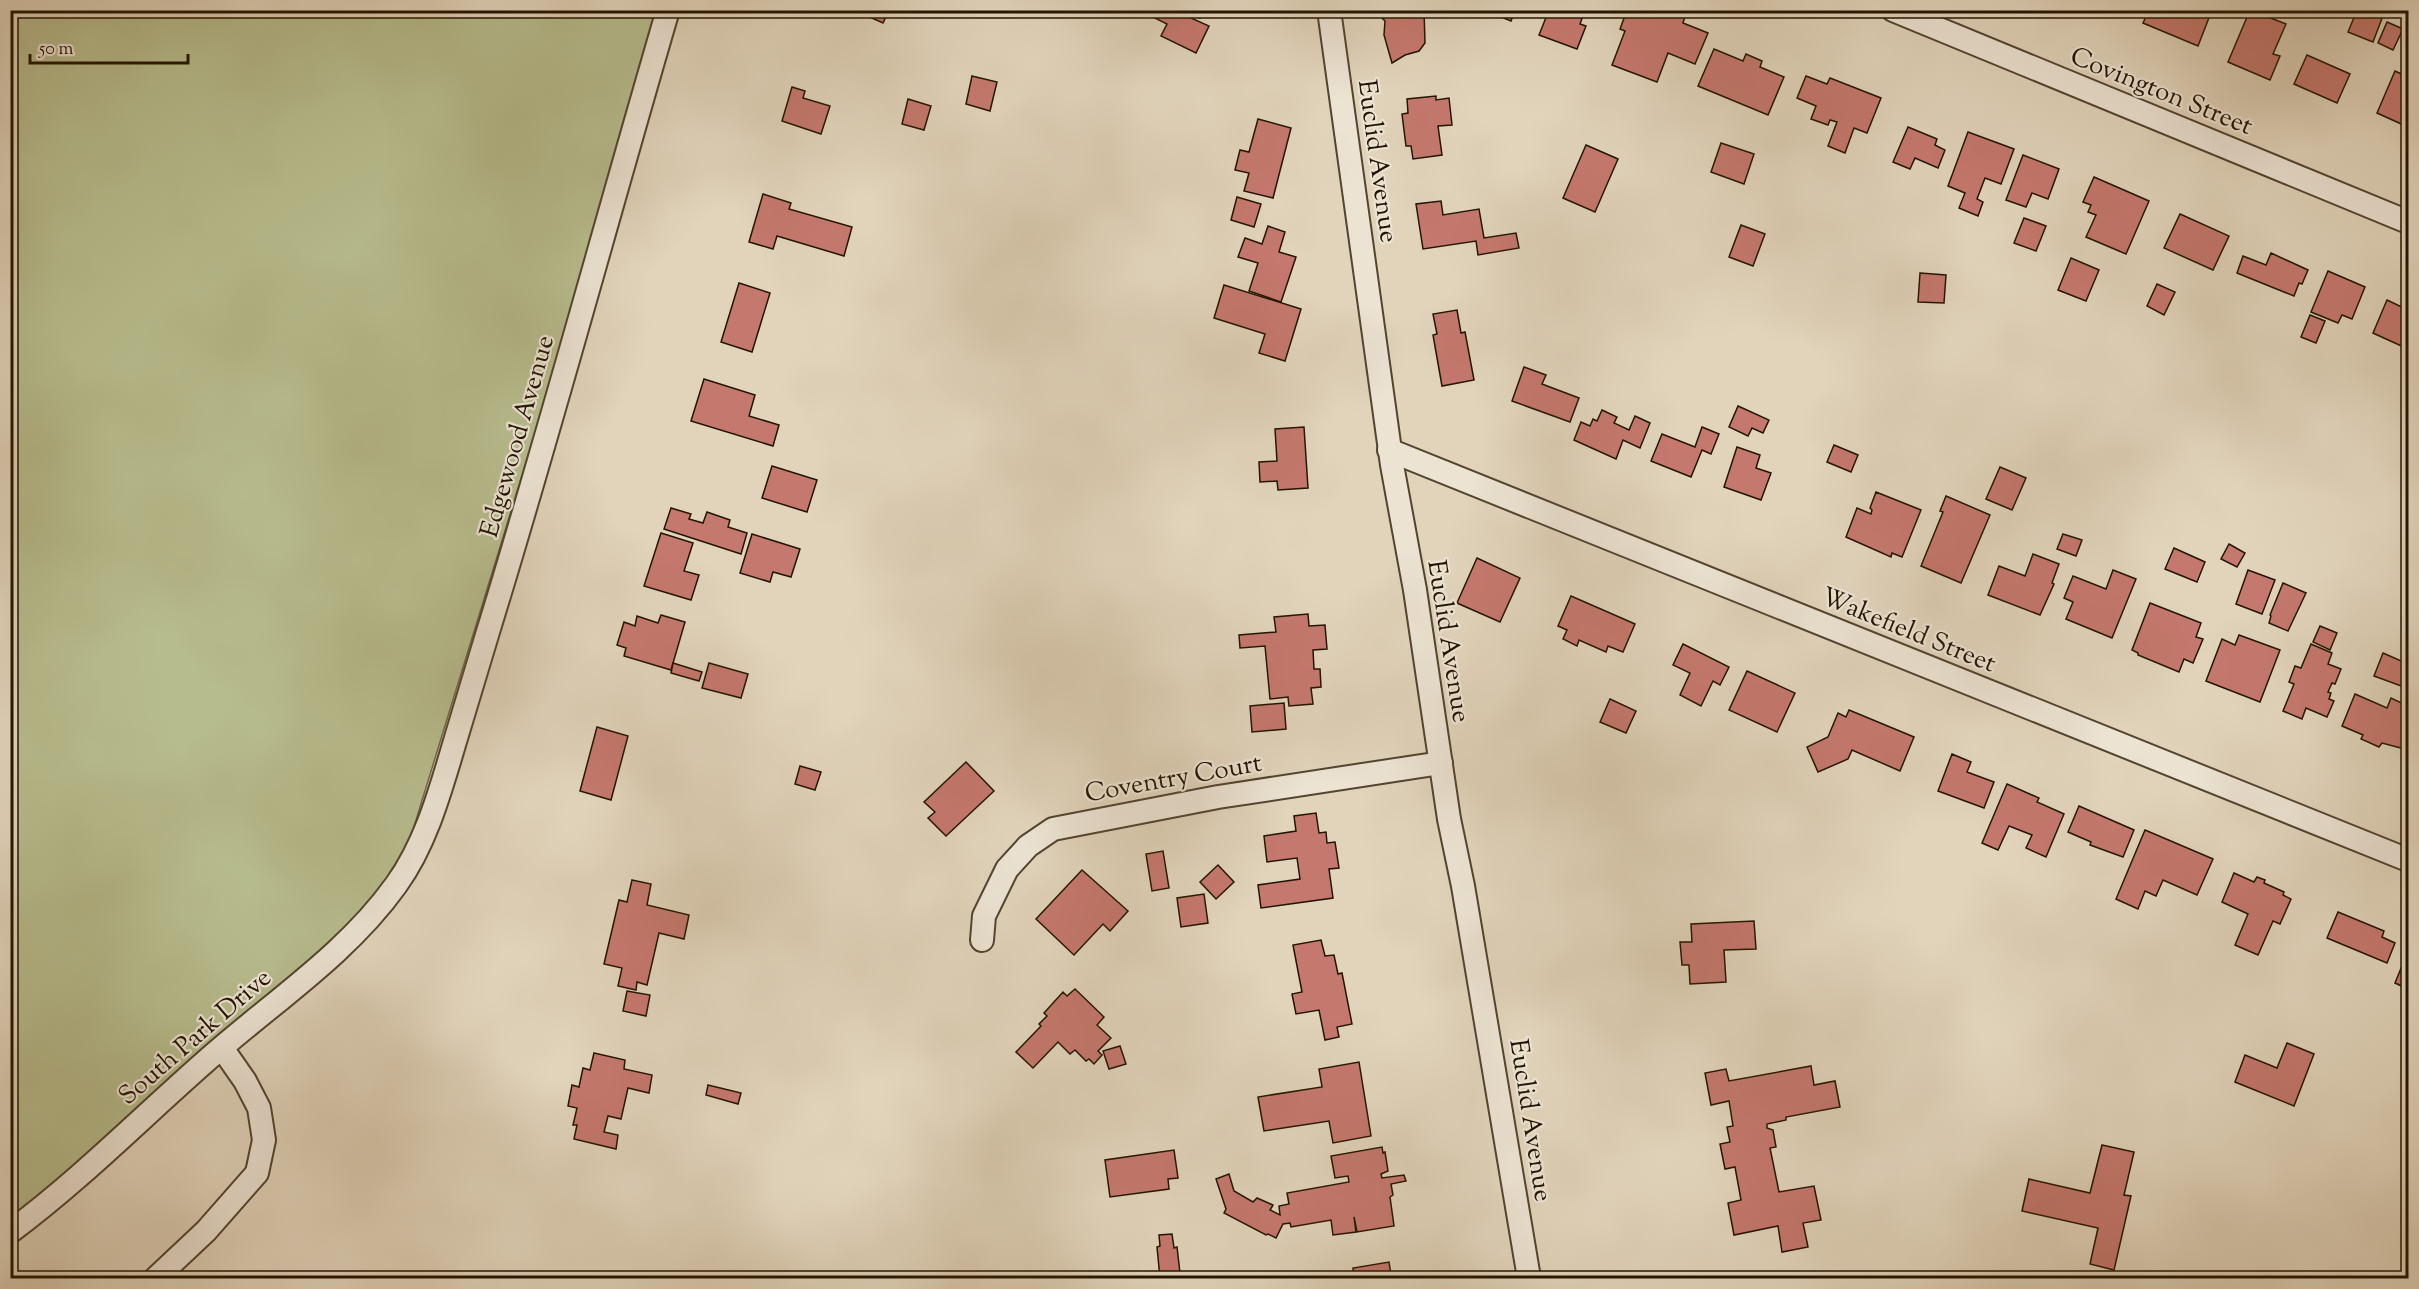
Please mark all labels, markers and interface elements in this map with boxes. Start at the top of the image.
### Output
scale bar [30,27,188,65]
text: 50 m [38,37,74,63]
street label: Covington Street [2064,39,2258,146]
street label: Euclid Avenue [1347,78,1406,245]
street label: Edgewood Avenue [472,331,565,542]
street label: Euclid Avenue [1416,558,1479,725]
street label: Wakefield Street [1815,579,2001,683]
street label: Coventry Court [1082,746,1265,813]
street label: South Park Drive [111,961,280,1115]
street label: Euclid Avenue [1498,1037,1561,1204]

